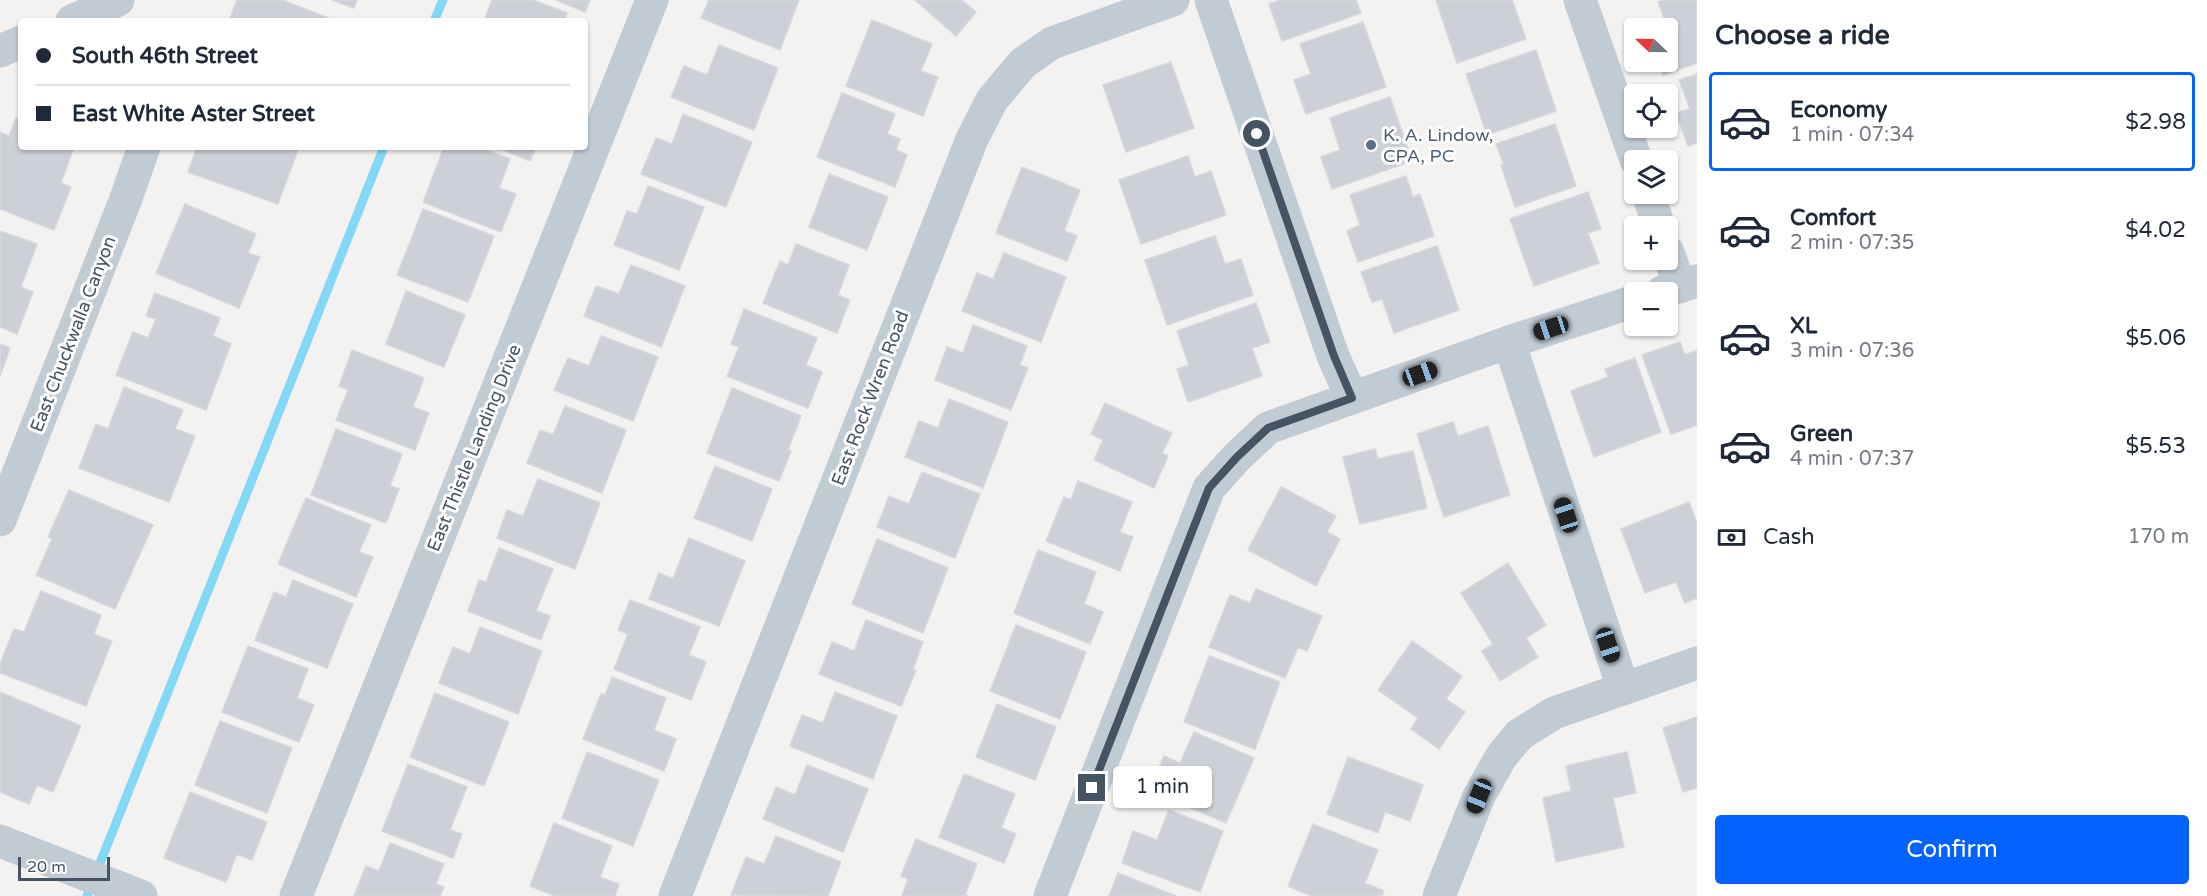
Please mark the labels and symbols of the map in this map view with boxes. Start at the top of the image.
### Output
north arrow [1624,18,1678,72]
route start [1243,120,1270,147]
place label: K. A. Lindow, CPA, PC [1383,124,1493,167]
marker: K. A. Lindow, CPA, PC [1364,138,1378,152]
street label: East Chuckwalla Canyon [25,233,121,435]
street label: East Rock Wren Road [827,308,913,488]
car [1531,314,1571,342]
street label: East Thistle Landing Drive [422,341,526,555]
car [1400,359,1440,389]
car [1552,495,1580,535]
car [1594,625,1622,665]
callout: 1 min [1113,767,1212,809]
route end [1078,774,1105,801]
car [1464,776,1494,816]
scale bar [18,854,110,882]

